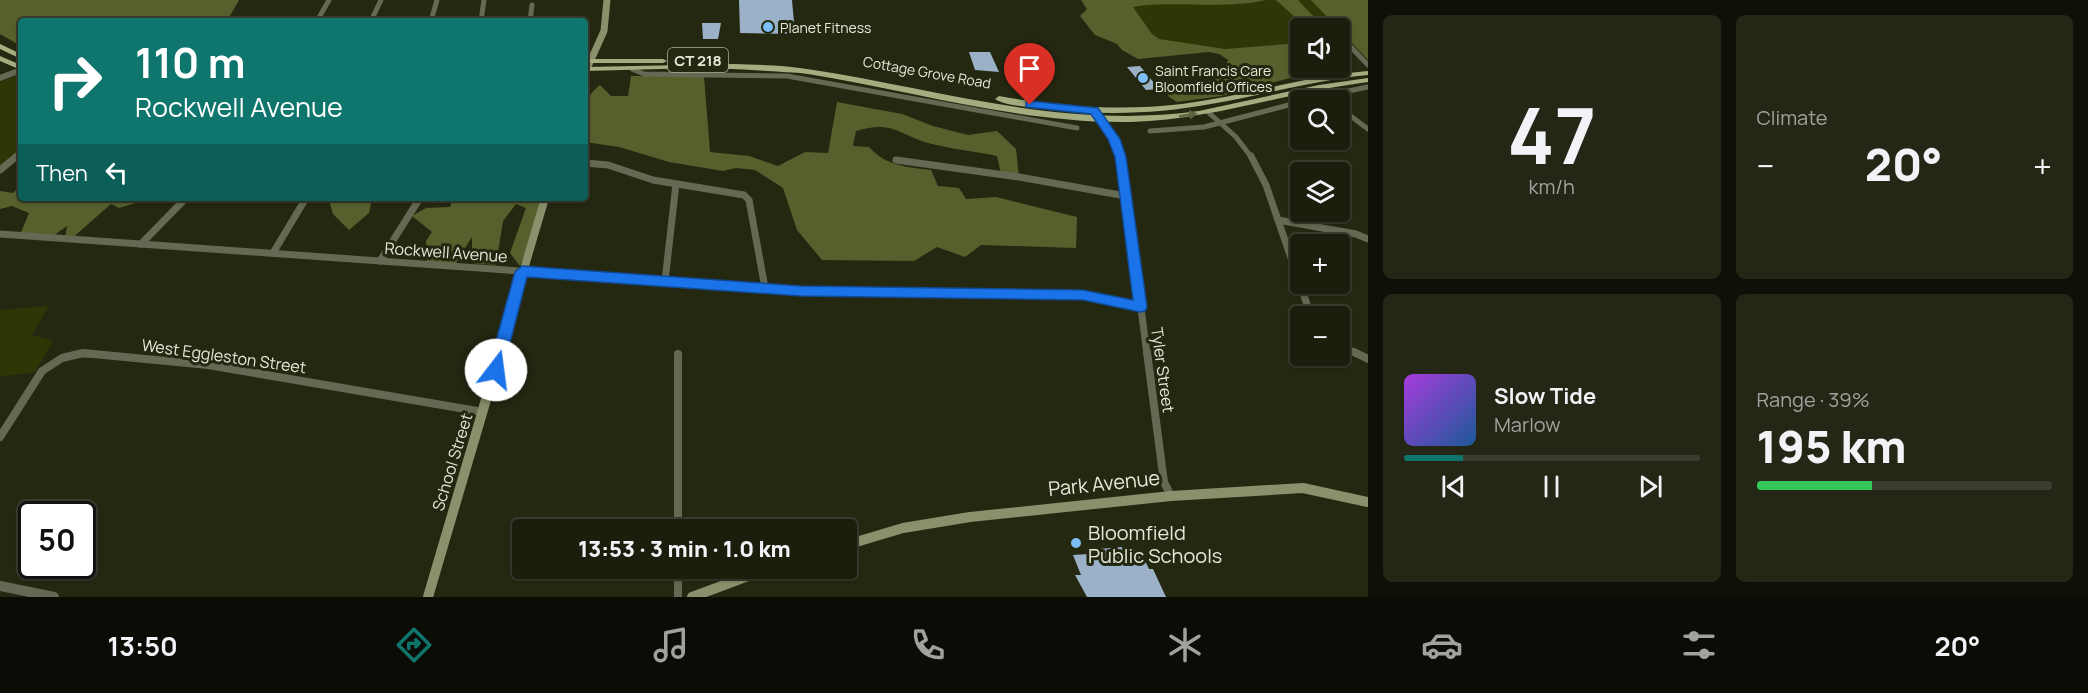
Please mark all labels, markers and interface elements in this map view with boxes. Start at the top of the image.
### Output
place label: Planet Fitness [780,18,871,37]
map controls [1290,18,1350,366]
button: sound [1290,18,1350,78]
marker: Planet Fitness [761,20,775,34]
text: 110 m [135,33,246,91]
icon: right [36,42,114,120]
pin [1004,43,1055,105]
road number: CT 218 [668,48,728,72]
street label: Cottage Grove Road [862,51,992,93]
icon: arrive [1013,52,1046,85]
place label: Saint Francis Care Bloomfield Offices [1155,61,1272,96]
marker: Saint Francis Care Bloomfield Offices [1136,71,1150,85]
text: 47 [1507,81,1596,187]
text: Rockwell Avenue [135,88,343,125]
button: search [1290,90,1350,150]
text: Climate [1757,104,1828,131]
one-way arrow [1178,110,1197,119]
text: 20° [1865,133,1943,195]
text: − [1757,143,1774,188]
text: + [2033,143,2052,188]
icon: left [100,156,133,189]
text: Then [36,158,88,188]
button: layers [1290,162,1350,222]
text: km/h [1528,173,1575,200]
button: + [1290,234,1350,294]
street label: Rockwell Avenue [384,237,508,267]
button: − [1290,306,1350,366]
street label: Tyler Street [1146,326,1180,414]
street label: West Eggleston Street [140,334,308,378]
position arrow [464,338,528,402]
text: Slow Tide [1494,381,1596,411]
text: Range · 39% [1757,386,1870,413]
street label: School Street [427,410,477,514]
text: Marlow [1494,411,1561,438]
text: 195 km [1757,415,1907,477]
street label: Park Avenue [1047,464,1161,502]
icon: previous [1437,470,1470,503]
icon: pause [1535,470,1568,503]
icon: next [1634,470,1667,503]
speed limit sign: 50 [18,501,96,579]
place label: Bloomfield Public Schools [1088,519,1222,569]
text: 13:53 · 3 min · 1.0 km [578,534,791,564]
marker: Bloomfield Public Schools [1069,536,1083,550]
icon: directions [393,624,435,666]
icon: music [650,624,692,666]
icon: phone [907,624,949,666]
icon: climate [1164,624,1206,666]
icon: car [1421,624,1463,666]
icon: filters [1678,624,1720,666]
text: 13:50 [107,627,178,664]
text: 20° [1935,627,1981,664]

